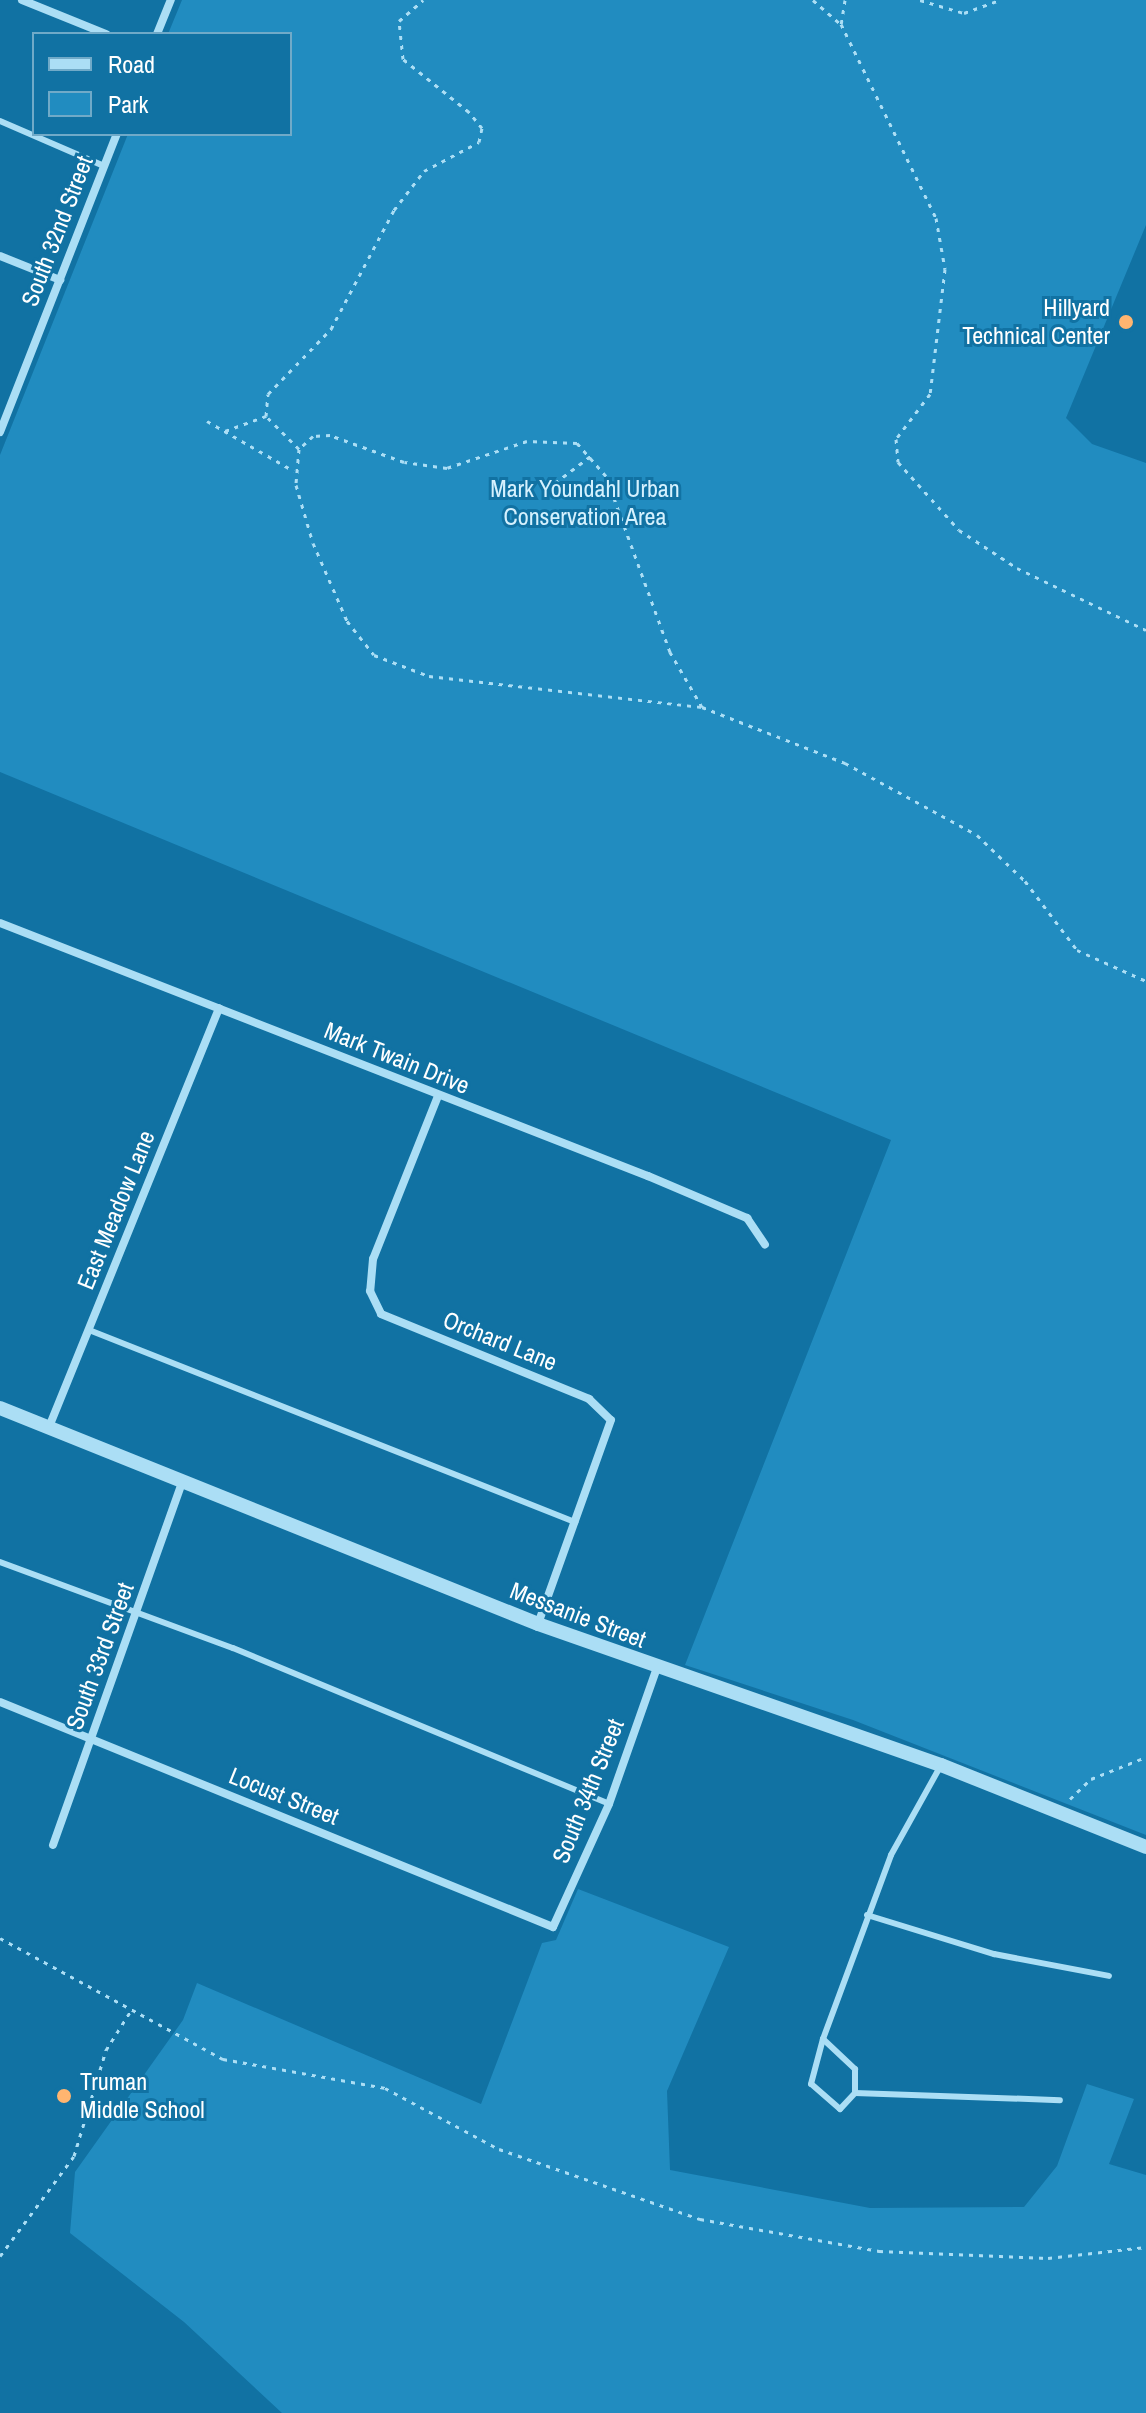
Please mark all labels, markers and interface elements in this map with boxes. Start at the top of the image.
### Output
legend [32,32,292,136]
text: Road [108,48,155,80]
text: Park [108,88,148,120]
street label: South 32nd Street [15,152,99,310]
place label: Hillyard Technical Center [962,294,1110,350]
marker: Hillyard Technical Center [1117,313,1135,331]
park label: Mark Youndahl Urban Conservation Area [490,475,680,531]
street label: Mark Twain Drive [320,1016,474,1100]
street label: East Meadow Lane [71,1126,161,1294]
street label: Orchard Lane [439,1305,561,1377]
street label: Messanie Street [506,1576,650,1654]
street label: South 33rd Street [60,1579,140,1733]
street label: South 34th Street [546,1715,630,1867]
street label: Locust Street [225,1761,343,1831]
place label: Truman Middle School [80,2068,205,2124]
marker: Truman Middle School [55,2087,73,2105]

